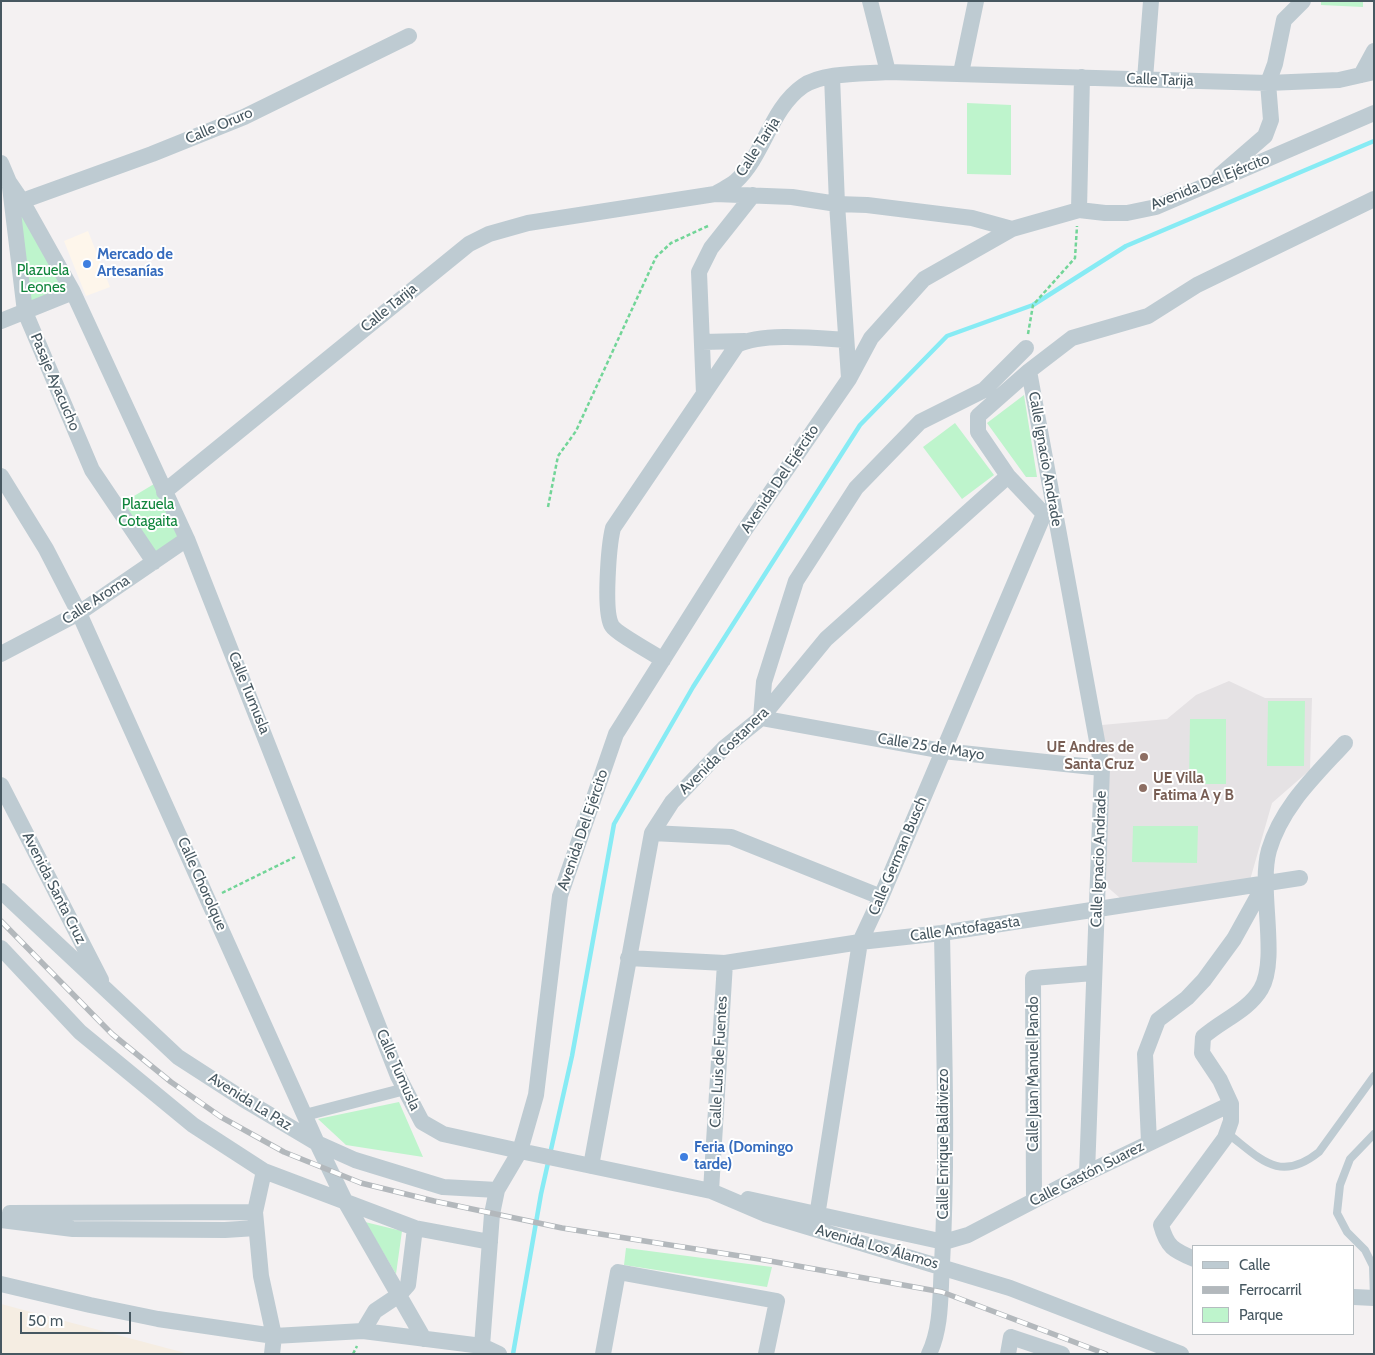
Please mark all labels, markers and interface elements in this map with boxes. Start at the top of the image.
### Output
street label: Calle Tarija [1126,70,1194,90]
street label: Calle Oruro [183,104,255,148]
street label: Calle Tarija [732,114,784,180]
street label: Avenida Del Ejército [1148,150,1272,214]
place label: Mercado de Artesanías [97,246,173,281]
marker: Mercado de Artesanías [81,258,93,270]
park label: Plazuela Leones [17,262,69,297]
street label: Calle Tarija [357,280,421,336]
street label: Pasaje Ayacucho [26,330,84,434]
street label: Calle Ignacio Andrade [1024,390,1066,528]
street label: Avenida Del Ejército [737,421,823,537]
park label: Plazuela Cotagaita [118,496,178,531]
street label: Calle Aroma [59,572,133,628]
street label: Calle Tumusla [224,649,274,737]
street label: Avenida Costanera [675,704,773,798]
street label: Calle 25 de Mayo [876,730,986,764]
place label: UE Andres de Santa Cruz [1047,739,1134,774]
marker: UE Andres de Santa Cruz [1138,751,1150,763]
street label: Avenida Del Ejército [554,767,612,893]
place label: UE Villa Fatima A y B [1153,770,1234,805]
marker: UE Villa Fatima A y B [1137,782,1149,794]
street label: Calle Ignacio Andrade [1088,790,1110,928]
street label: Calle German Busch [865,794,931,918]
street label: Avenida Santa Cruz [18,829,90,947]
street label: Calle Chorolque [173,835,231,933]
street label: Calle Antofagasta [909,912,1021,946]
street label: Calle Luis de Fuentes [707,996,731,1128]
street label: Calle Juan Manuel Pando [1025,996,1043,1152]
street label: Calle Tumusla [372,1027,424,1113]
street label: Avenida La Paz [205,1069,295,1135]
street label: Calle Enrique Baldiviezo [935,1069,953,1219]
street label: Calle Gastón Suarez [1027,1137,1147,1211]
place label: Feria (Domingo tarde) [694,1139,793,1174]
marker: Feria (Domingo tarde) [678,1151,690,1163]
street label: Avenida Los Álamos [814,1221,940,1273]
legend [1192,1245,1355,1335]
text: Calle [1239,1256,1270,1274]
text: Ferrocarril [1239,1281,1302,1299]
scale bar [22,1302,134,1334]
text: Parque [1239,1306,1283,1324]
text: 50 m [28,1312,63,1330]

